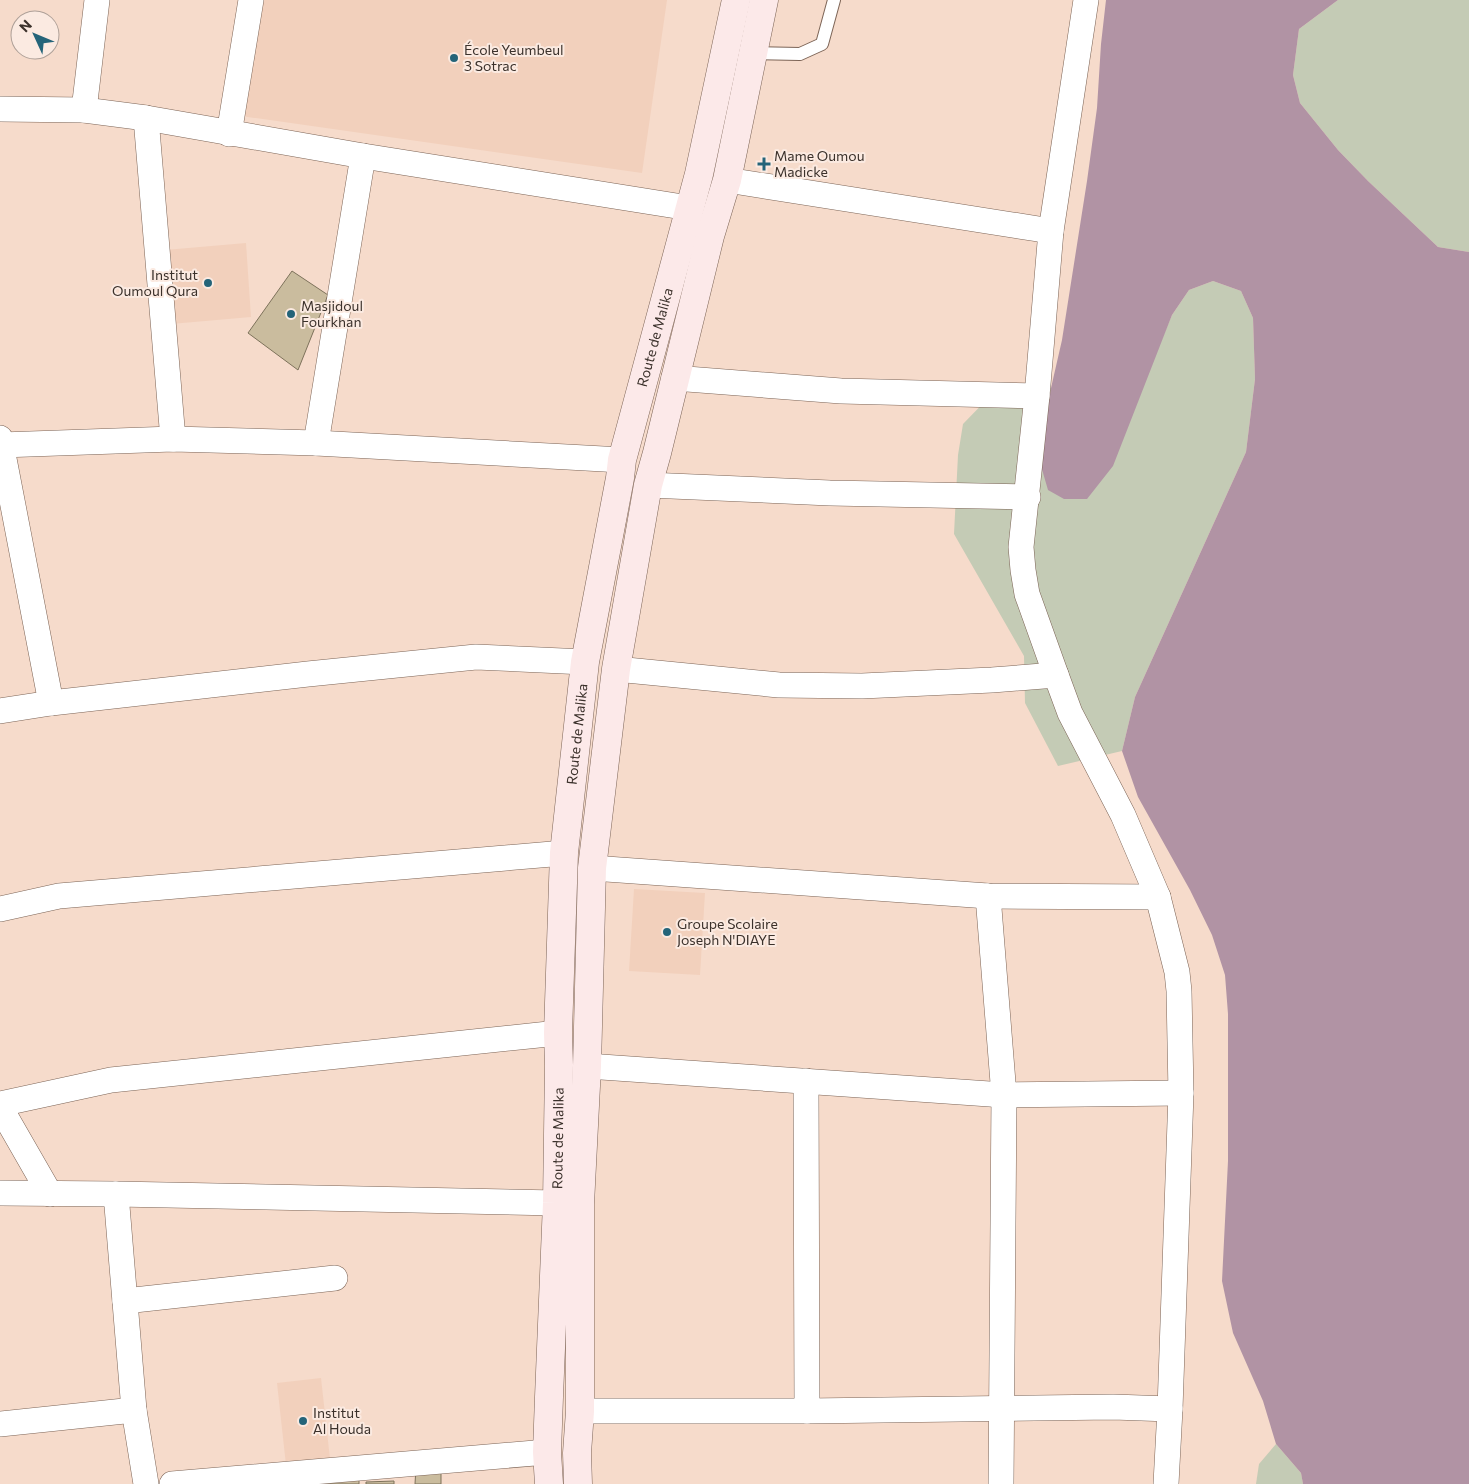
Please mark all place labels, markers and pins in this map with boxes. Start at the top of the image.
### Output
place label: École Yeumbeul 3 Sotrac [464,41,564,74]
marker: École Yeumbeul 3 Sotrac [448,52,460,64]
place label: Mame Oumou Madicke [774,147,865,180]
marker: Mame Oumou Madicke [758,158,770,170]
place label: Institut Oumoul Qura [112,266,198,299]
marker: Institut Oumoul Qura [202,277,214,289]
place label: Masjidoul Fourkhan [301,297,363,330]
marker: Masjidoul Fourkhan [285,308,297,320]
place label: Groupe Scolaire Joseph N'DIAYE [677,915,778,948]
marker: Groupe Scolaire Joseph N'DIAYE [661,926,673,938]
place label: Institut Al Houda [313,1404,371,1437]
marker: Institut Al Houda [297,1415,309,1427]

